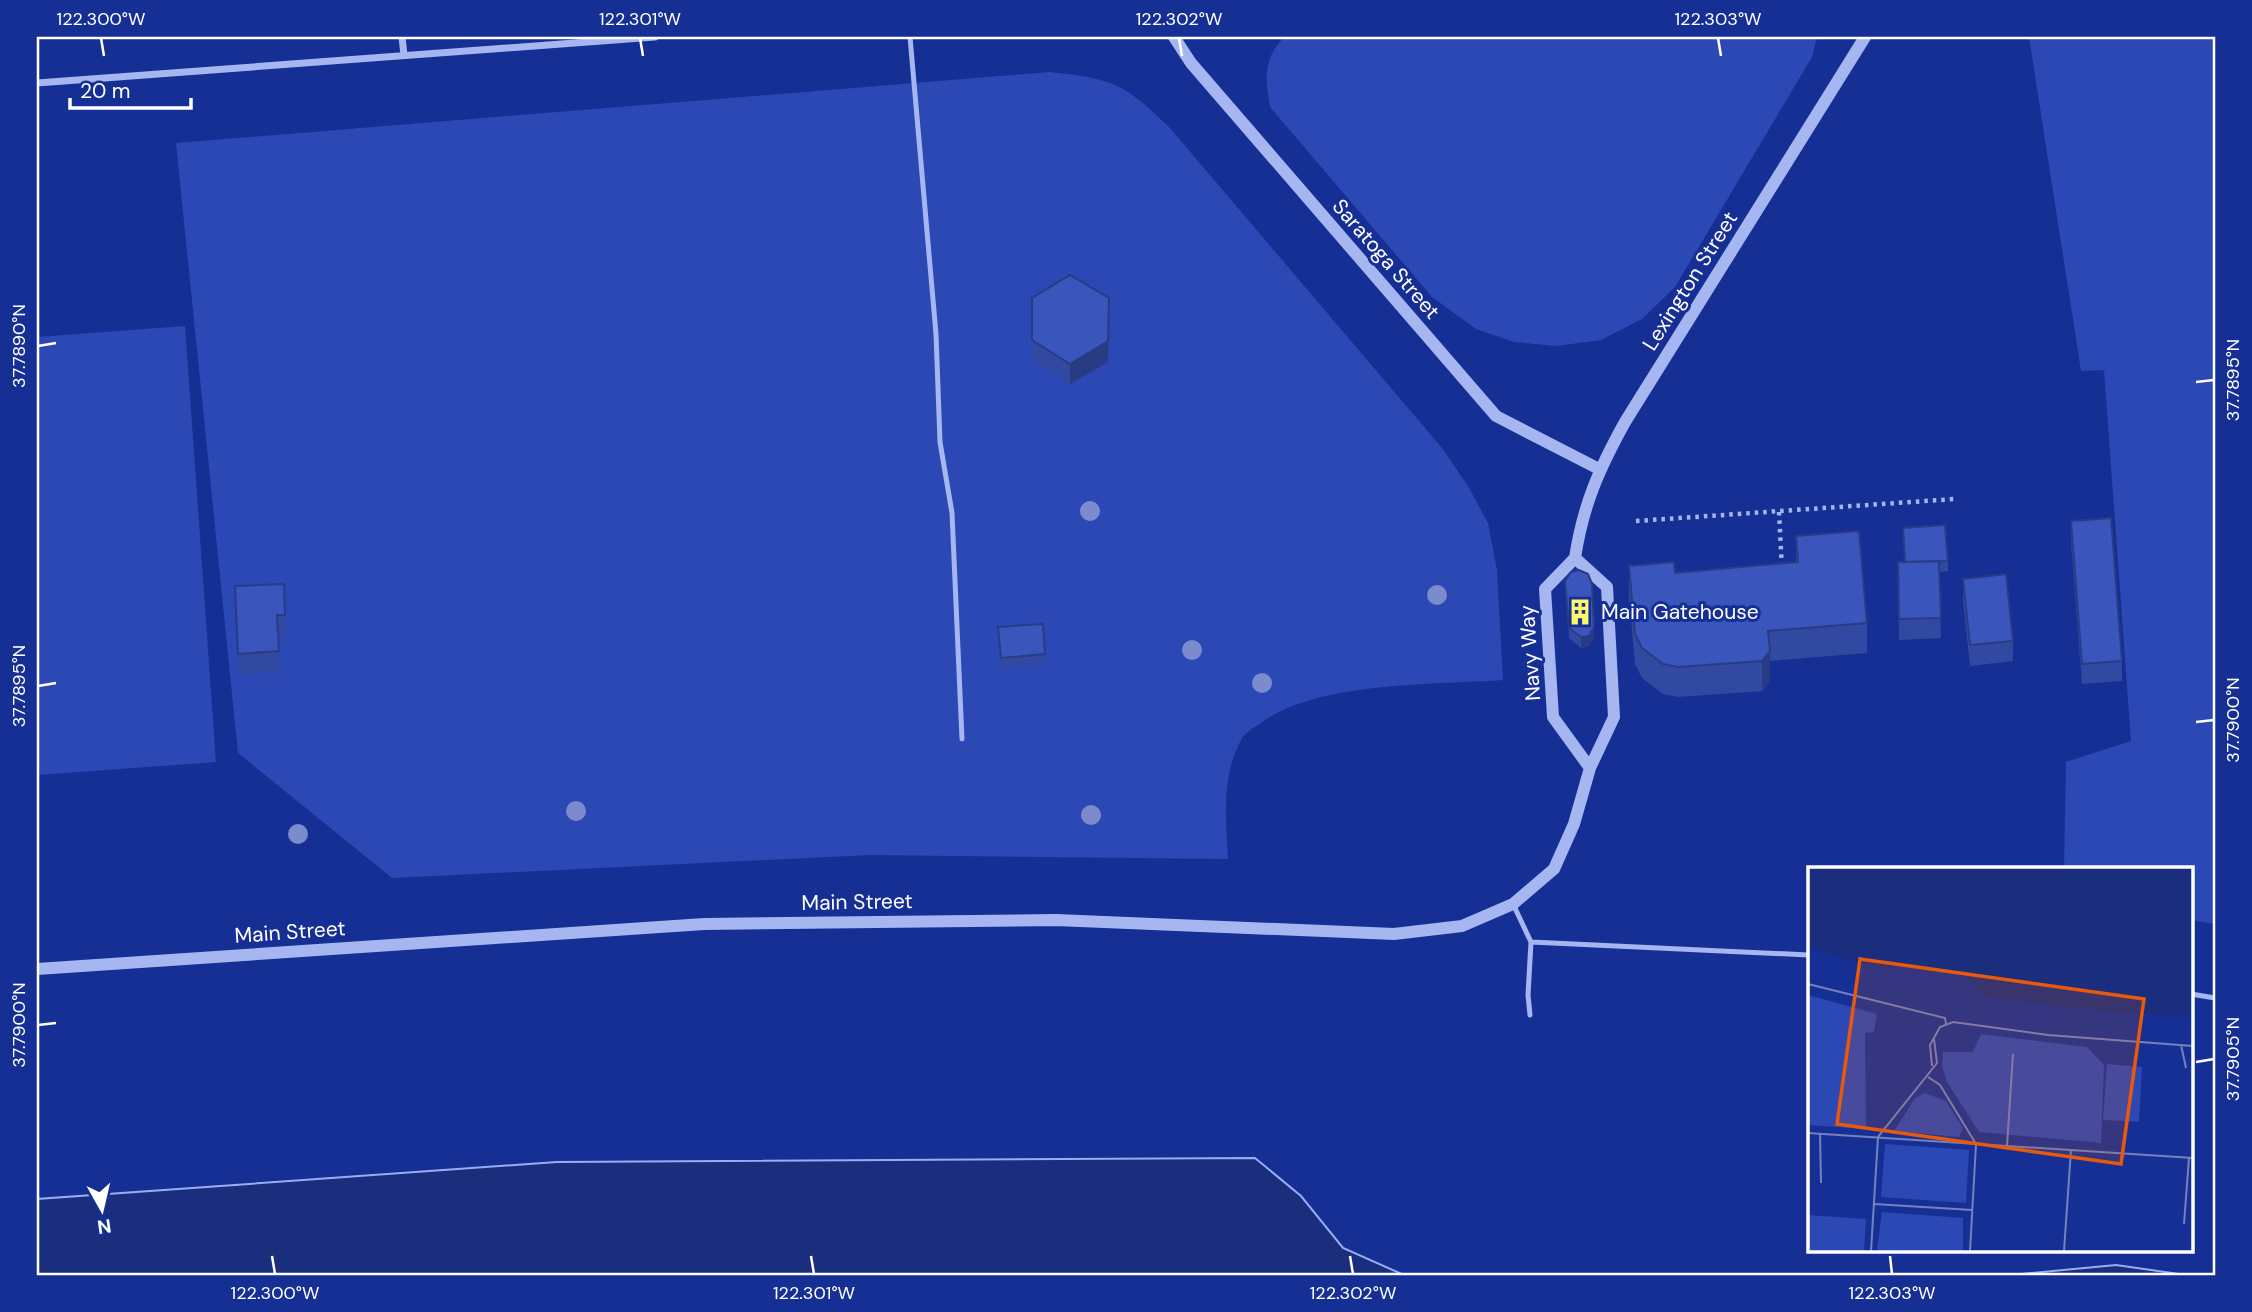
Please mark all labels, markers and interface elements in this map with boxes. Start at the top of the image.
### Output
text: 122.300°W [57,7,145,31]
text: 122.301°W [599,7,681,31]
text: 122.302°W [1136,7,1222,31]
text: 122.303°W [1674,7,1762,31]
scale bar [70,66,191,110]
text: 20 m [80,77,131,105]
street label: Saratoga Street [1326,193,1446,325]
street label: Lexington Street [1636,206,1744,356]
text: 37.7890°N [7,304,31,388]
text: 37.7895°N [2221,339,2245,421]
building icon: Main Gatehouse [1565,597,1595,627]
place label: Main Gatehouse [1601,598,1759,626]
street label: Navy Way [1513,604,1547,702]
text: 37.7895°N [7,645,31,727]
text: 37.7900°N [2221,677,2245,763]
inset map [1808,867,2192,1252]
street label: Main Street [801,887,913,917]
street label: Main Street [234,914,346,950]
text: 37.7900°N [7,982,31,1068]
text: 37.7905°N [2221,1017,2245,1101]
north arrow [66,1176,136,1246]
text: N [96,1213,113,1240]
text: 122.300°W [231,1281,319,1305]
text: 122.301°W [773,1281,855,1305]
text: 122.302°W [1310,1281,1396,1305]
text: 122.303°W [1848,1281,1936,1305]

